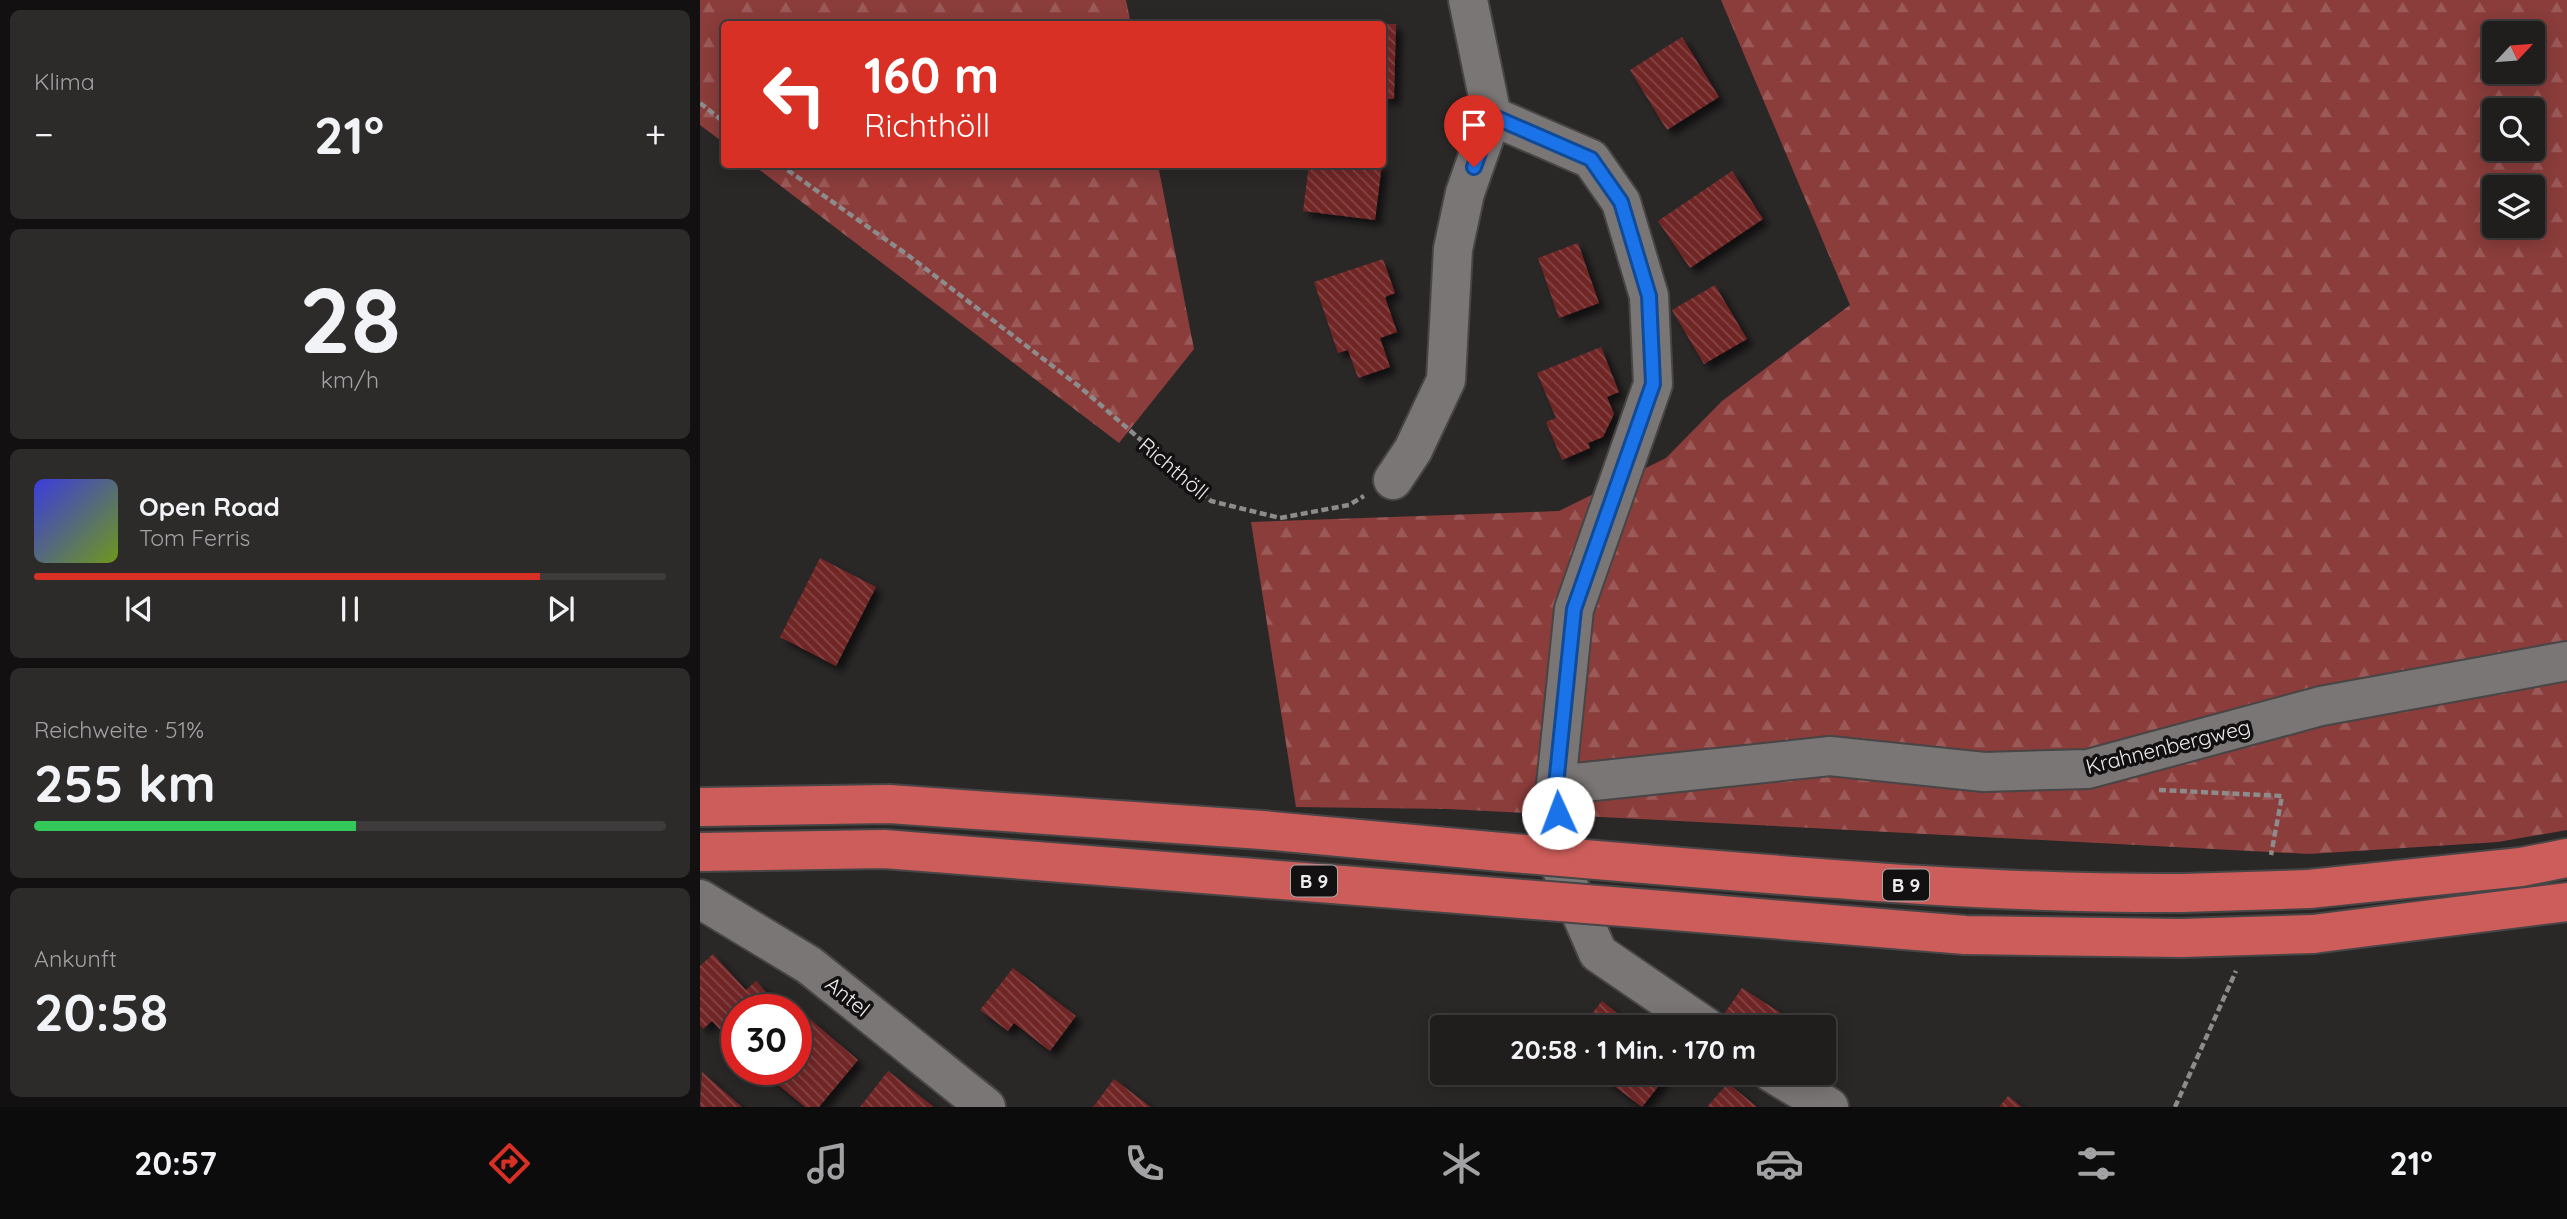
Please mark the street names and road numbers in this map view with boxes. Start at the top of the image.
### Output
street label: Richthöll [1134,431,1214,505]
street label: Krahnenbergweg [2083,713,2253,779]
road number: B 9 [1291,866,1337,897]
road number: B 9 [1883,870,1929,900]
street label: Antel [821,970,875,1022]

